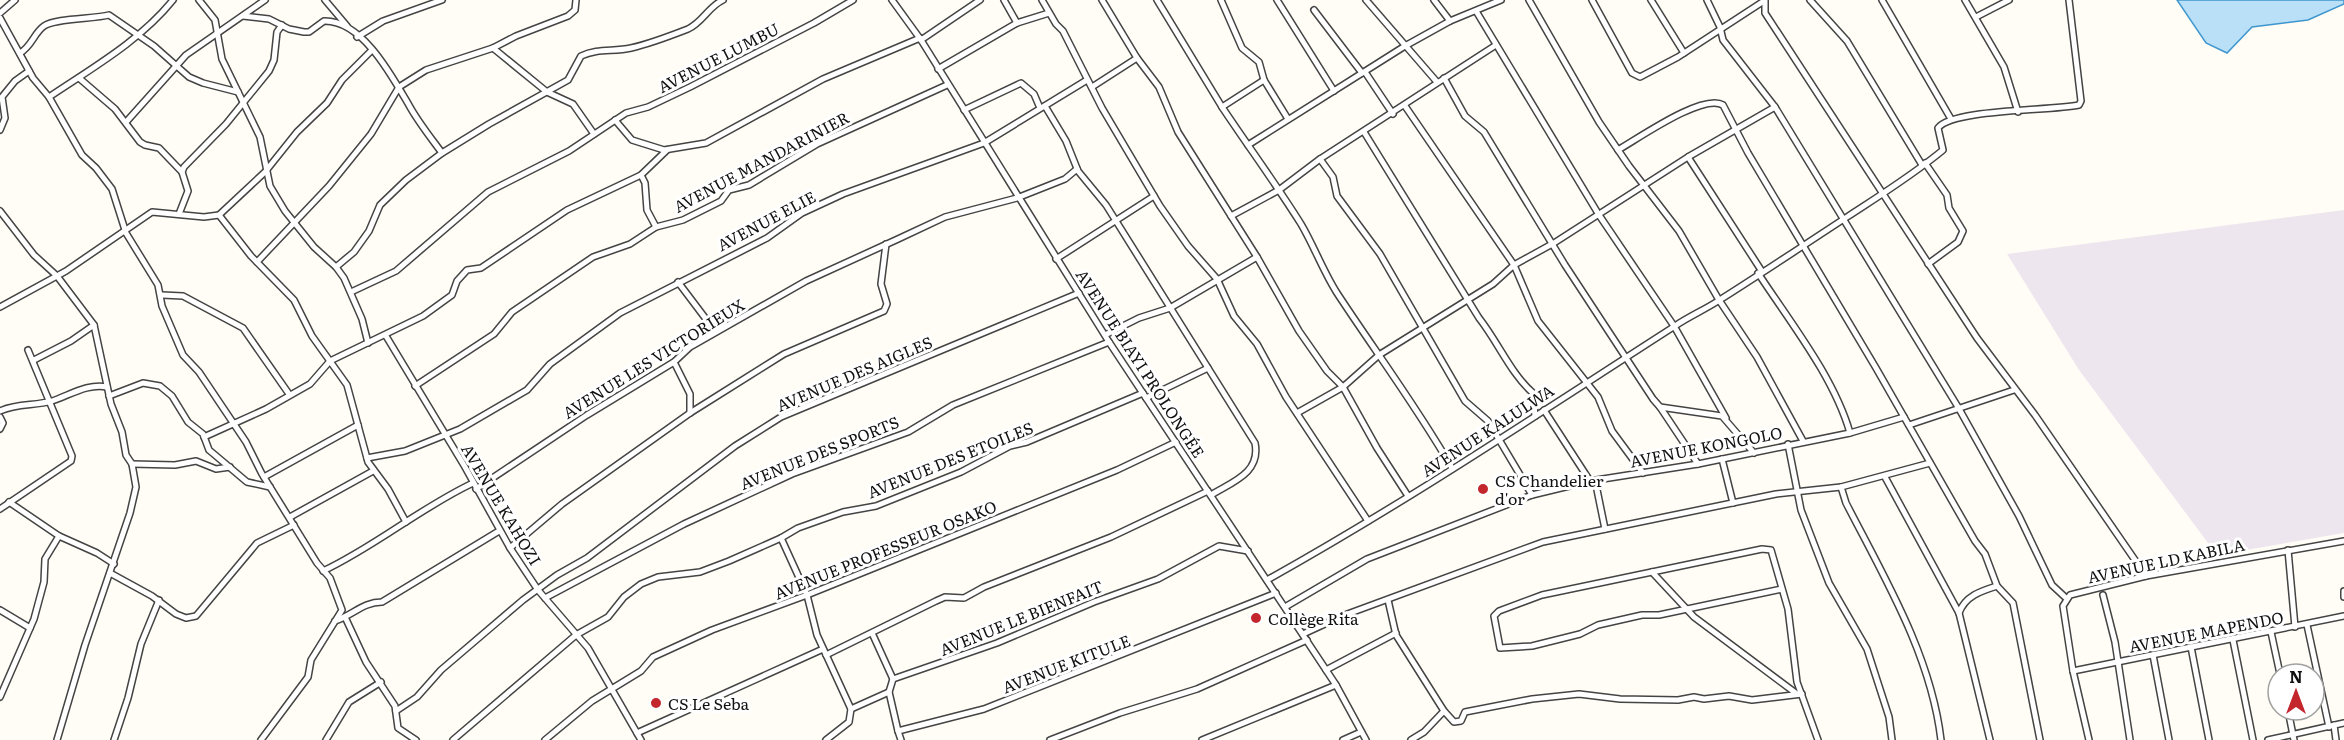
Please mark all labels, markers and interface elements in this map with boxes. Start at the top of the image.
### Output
street label: AVENUE LUMBU [653,16,783,98]
street label: AVENUE MANDARINIER [669,104,853,218]
street label: AVENUE ELIE [712,184,820,256]
street label: AVENUE BIAYI PROLONGÉE [1071,264,1211,462]
street label: AVENUE LES VICTORIEUX [558,292,749,424]
street label: AVENUE DES AIGLES [772,329,936,417]
street label: AVENUE KALULWA [1416,378,1558,482]
street label: AVENUE DES SPORTS [736,409,902,495]
street label: AVENUE DES ETOILES [863,415,1037,503]
street label: AVENUE KONGOLO [1628,419,1784,473]
street label: AVENUE KAHOZI [456,439,548,569]
place label: CS Chandelier d'or [1495,468,1604,510]
marker: CS Chandelier d'or [1476,482,1490,496]
street label: AVENUE PROFESSEUR OSAKO [770,493,1000,605]
street label: AVENUE LD KABILA [2085,532,2247,588]
street label: AVENUE LE BIENFAIT [936,573,1107,661]
street label: AVENUE MAPENDO [2127,604,2285,658]
place label: Collège Rita [1268,606,1359,630]
marker: Collège Rita [1249,611,1263,625]
street label: AVENUE KITULE [998,628,1134,698]
north arrow [2266,662,2326,722]
text: N [2289,664,2303,688]
place label: CS Le Seba [668,691,750,715]
marker: CS Le Seba [649,696,663,710]

